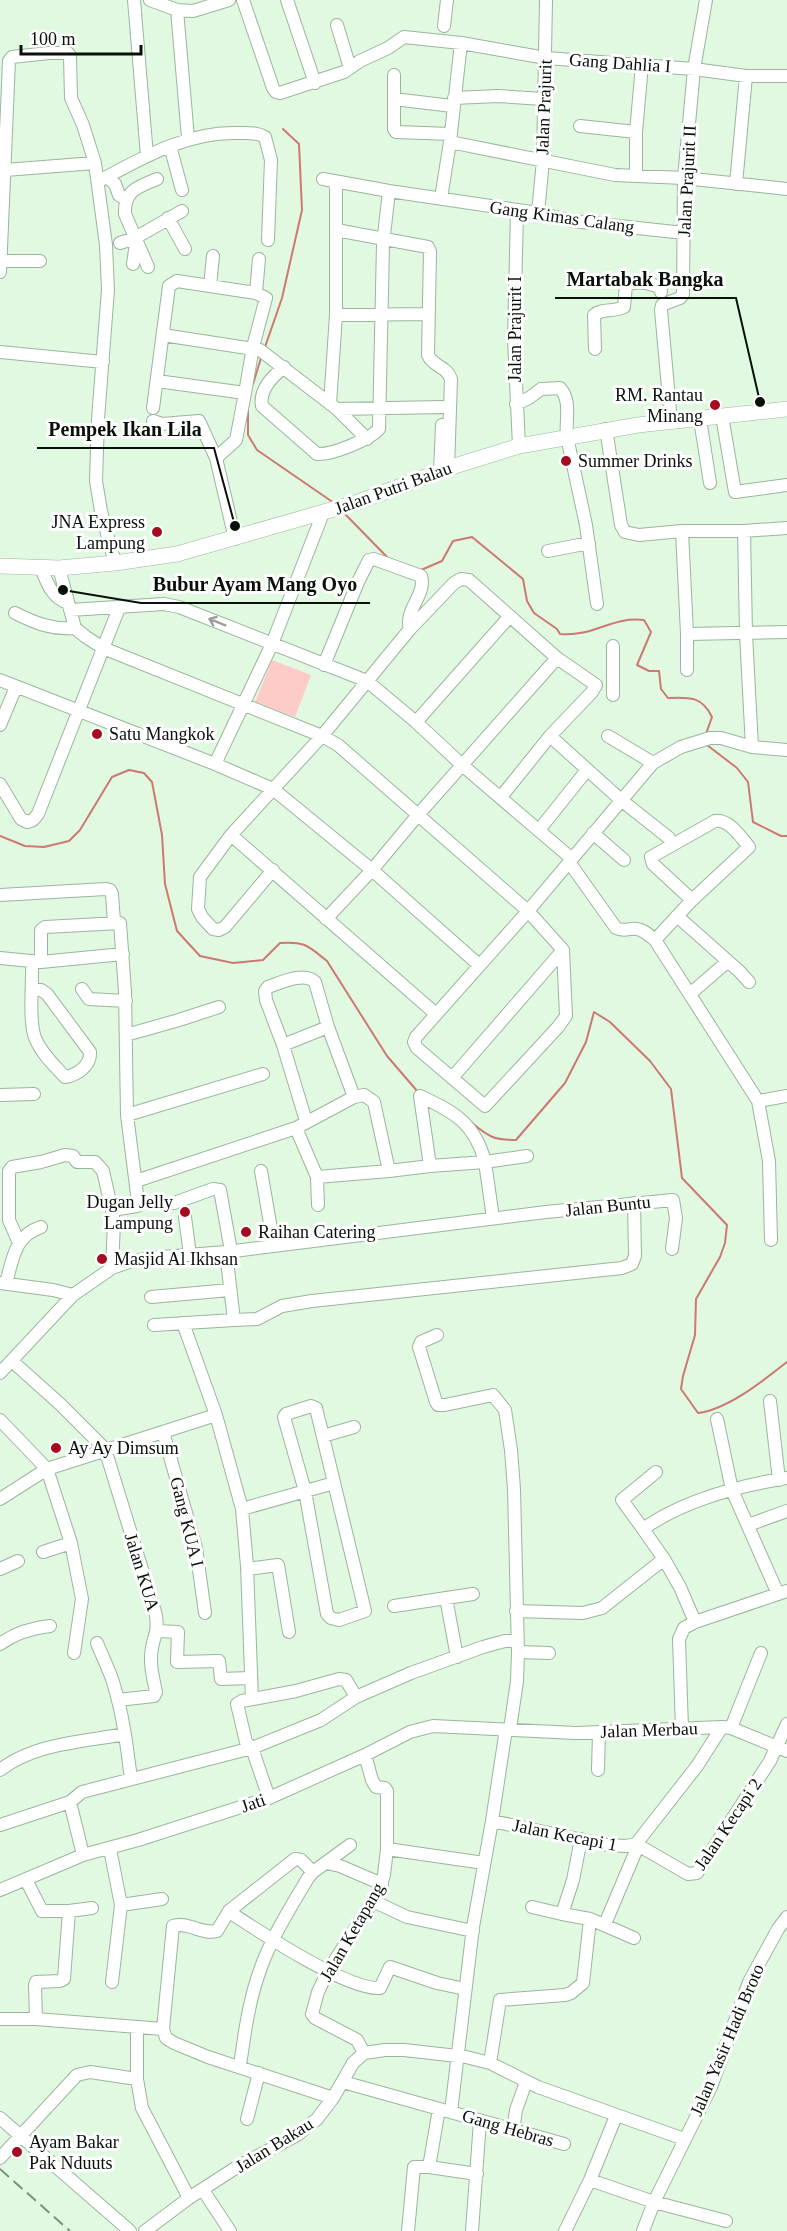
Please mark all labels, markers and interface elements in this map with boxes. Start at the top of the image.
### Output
scale bar [21,18,141,56]
text: 100 m [30,29,76,49]
street label: Gang Dahlia I [568,49,672,77]
street label: Jalan Prajurit [532,59,556,155]
street label: Jalan Prajurit II [674,125,700,237]
street label: Gang Kimas Calang [488,197,636,237]
callout: Martabak Bangka [555,260,736,298]
text: Martabak Bangka [566,268,724,291]
street label: Jalan Prajurit I [505,276,525,382]
place label: RM. Rantau Minang [615,385,703,426]
marker: RM. Rantau Minang [708,398,722,412]
callout: Pempek Ikan Lila [37,410,214,448]
text: Pempek Ikan Lila [48,418,202,441]
place label: Summer Drinks [578,451,693,471]
marker: Summer Drinks [559,454,573,468]
street label: Jalan Putri Balau [332,458,454,518]
place label: JNA Express Lampung [52,512,145,553]
marker: JNA Express Lampung [150,525,164,539]
callout: Bubur Ayam Mang Oyo [141,565,370,603]
text: Bubur Ayam Mang Oyo [153,573,357,596]
one-way arrow [209,616,227,627]
place label: Satu Mangkok [109,724,215,744]
marker: Satu Mangkok [90,727,104,741]
place label: Dugan Jelly Lampung [87,1192,173,1233]
street label: Jalan Buntu [564,1192,652,1220]
marker: Dugan Jelly Lampung [178,1205,192,1219]
place label: Raihan Catering [258,1222,375,1242]
marker: Raihan Catering [239,1225,253,1239]
place label: Masjid Al Ikhsan [114,1249,238,1269]
marker: Masjid Al Ikhsan [95,1252,109,1266]
place label: Ay Ay Dimsum [68,1438,179,1458]
marker: Ay Ay Dimsum [49,1441,63,1455]
street label: Gang KUA I [166,1475,208,1569]
street label: Jalan KUA [121,1531,163,1613]
street label: Jalan Merbau [600,1718,698,1742]
street label: Jalan Kecapi 2 [690,1774,766,1874]
street label: Jati [238,1789,268,1817]
street label: Jalan Kecapi 1 [511,1815,619,1855]
street label: Jalan Ketapang [316,1879,388,1985]
street label: Jalan Yasir Hadi Broto [686,1961,768,2119]
street label: Gang Hebras [460,2105,556,2151]
street label: Jalan Bakau [232,2113,316,2177]
place label: Ayam Bakar Pak Nduuts [29,2132,119,2173]
marker: Ayam Bakar Pak Nduuts [10,2145,24,2159]

